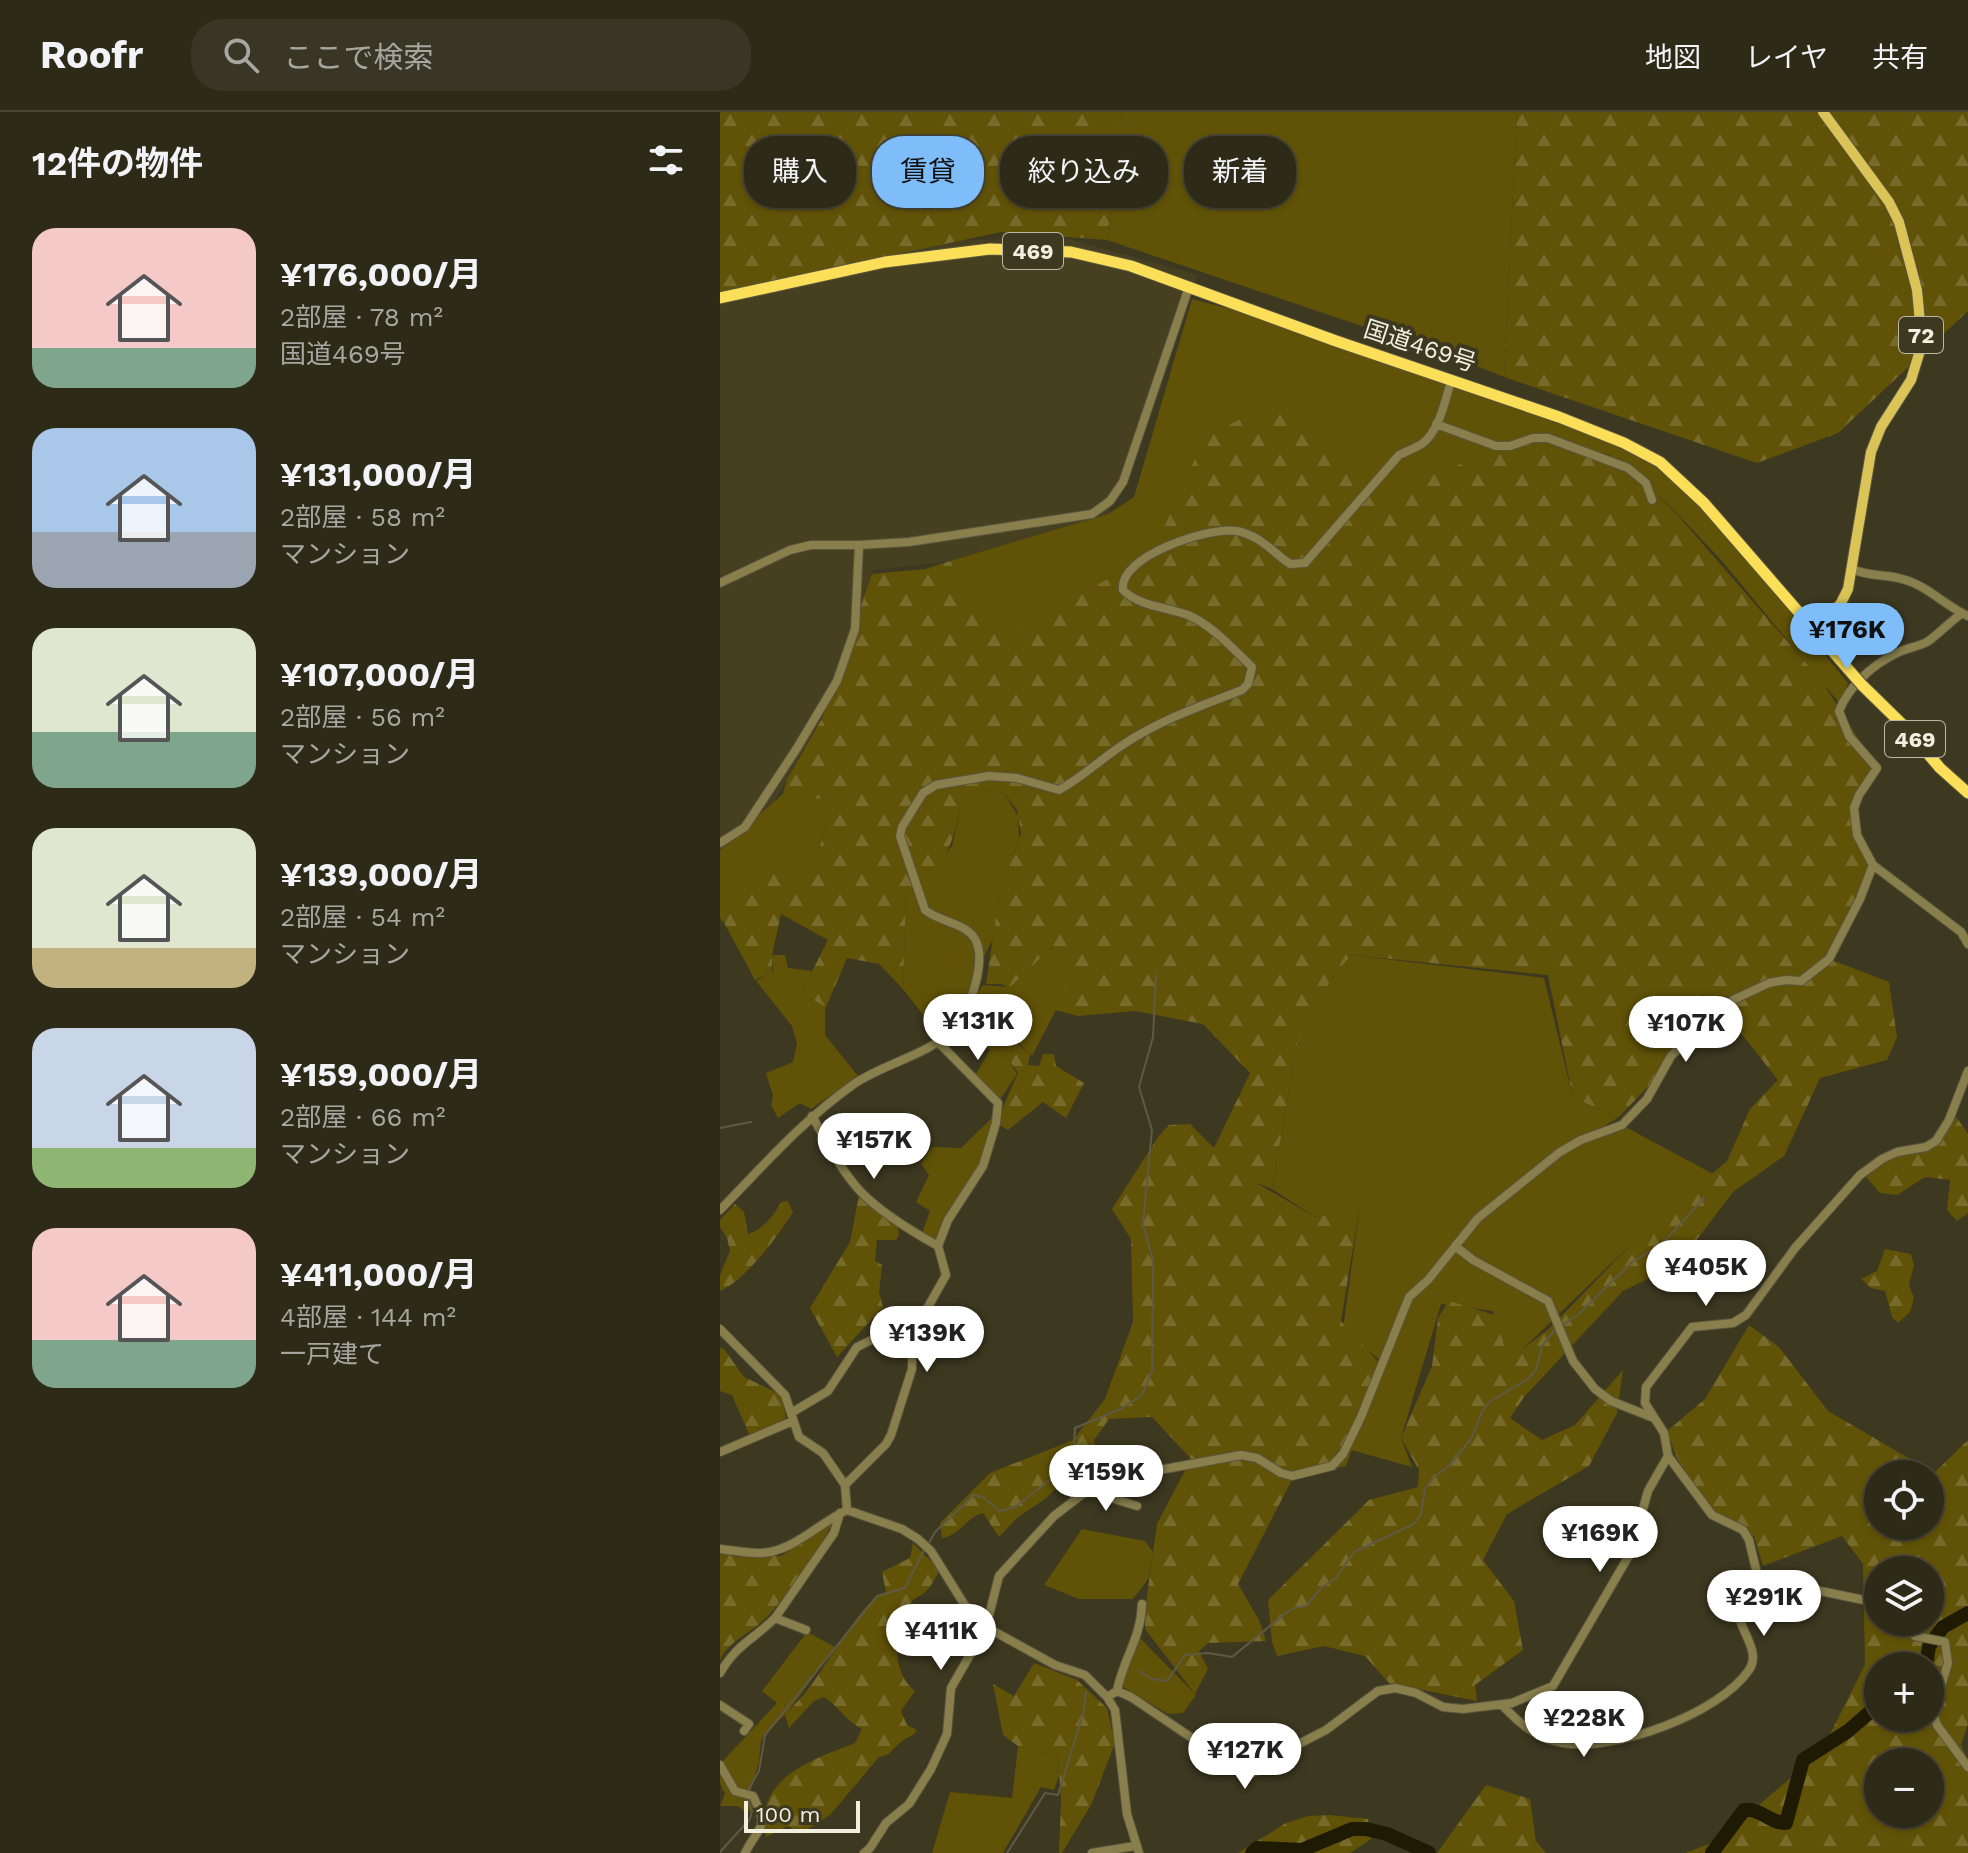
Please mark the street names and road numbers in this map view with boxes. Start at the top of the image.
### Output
road number: 469 [1003,233,1063,269]
street label: 国道469号 [1360,315,1480,377]
road number: 72 [1899,317,1943,353]
road number: 469 [1885,721,1945,757]

